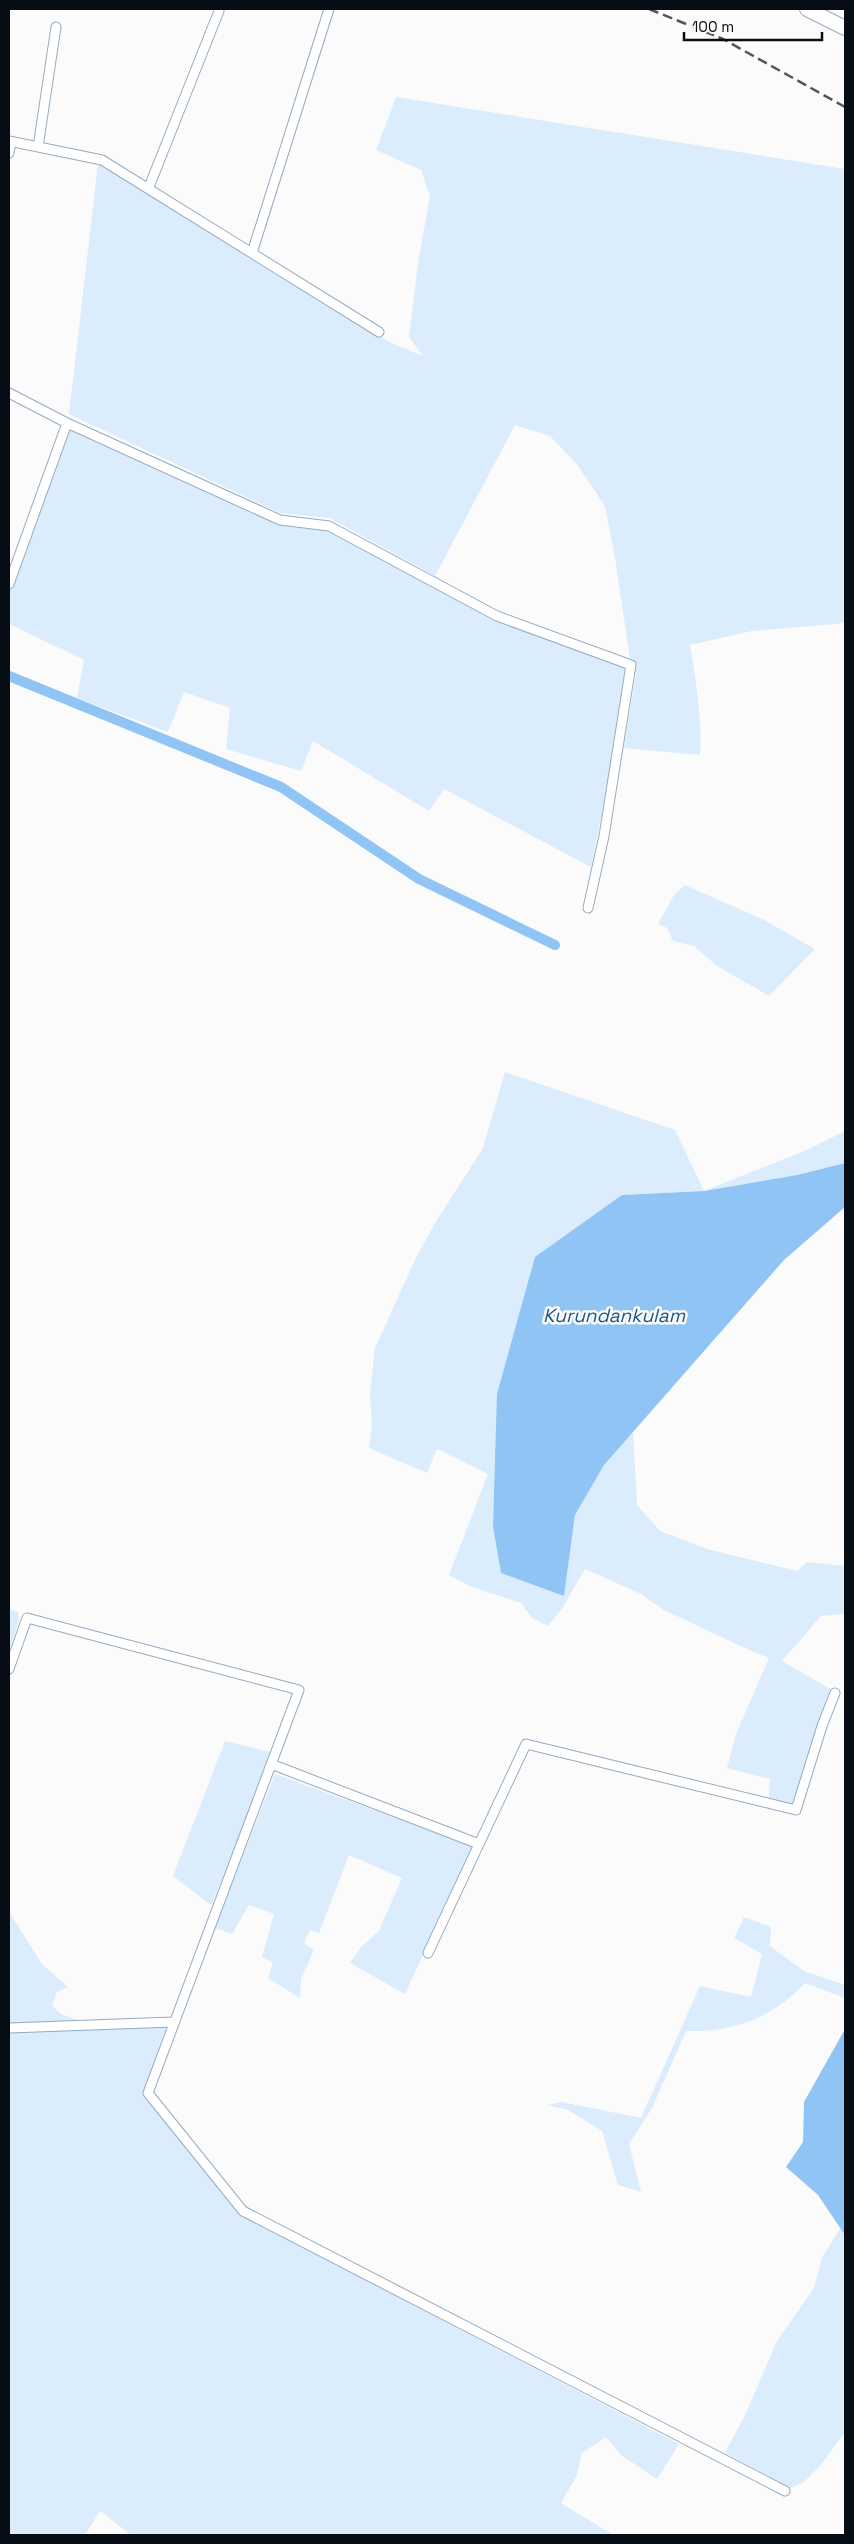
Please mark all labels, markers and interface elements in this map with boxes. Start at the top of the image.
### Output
scale bar [684,10,822,42]
text: 100 m [692,17,734,36]
water label: Kurundankulam [543,1303,686,1328]

